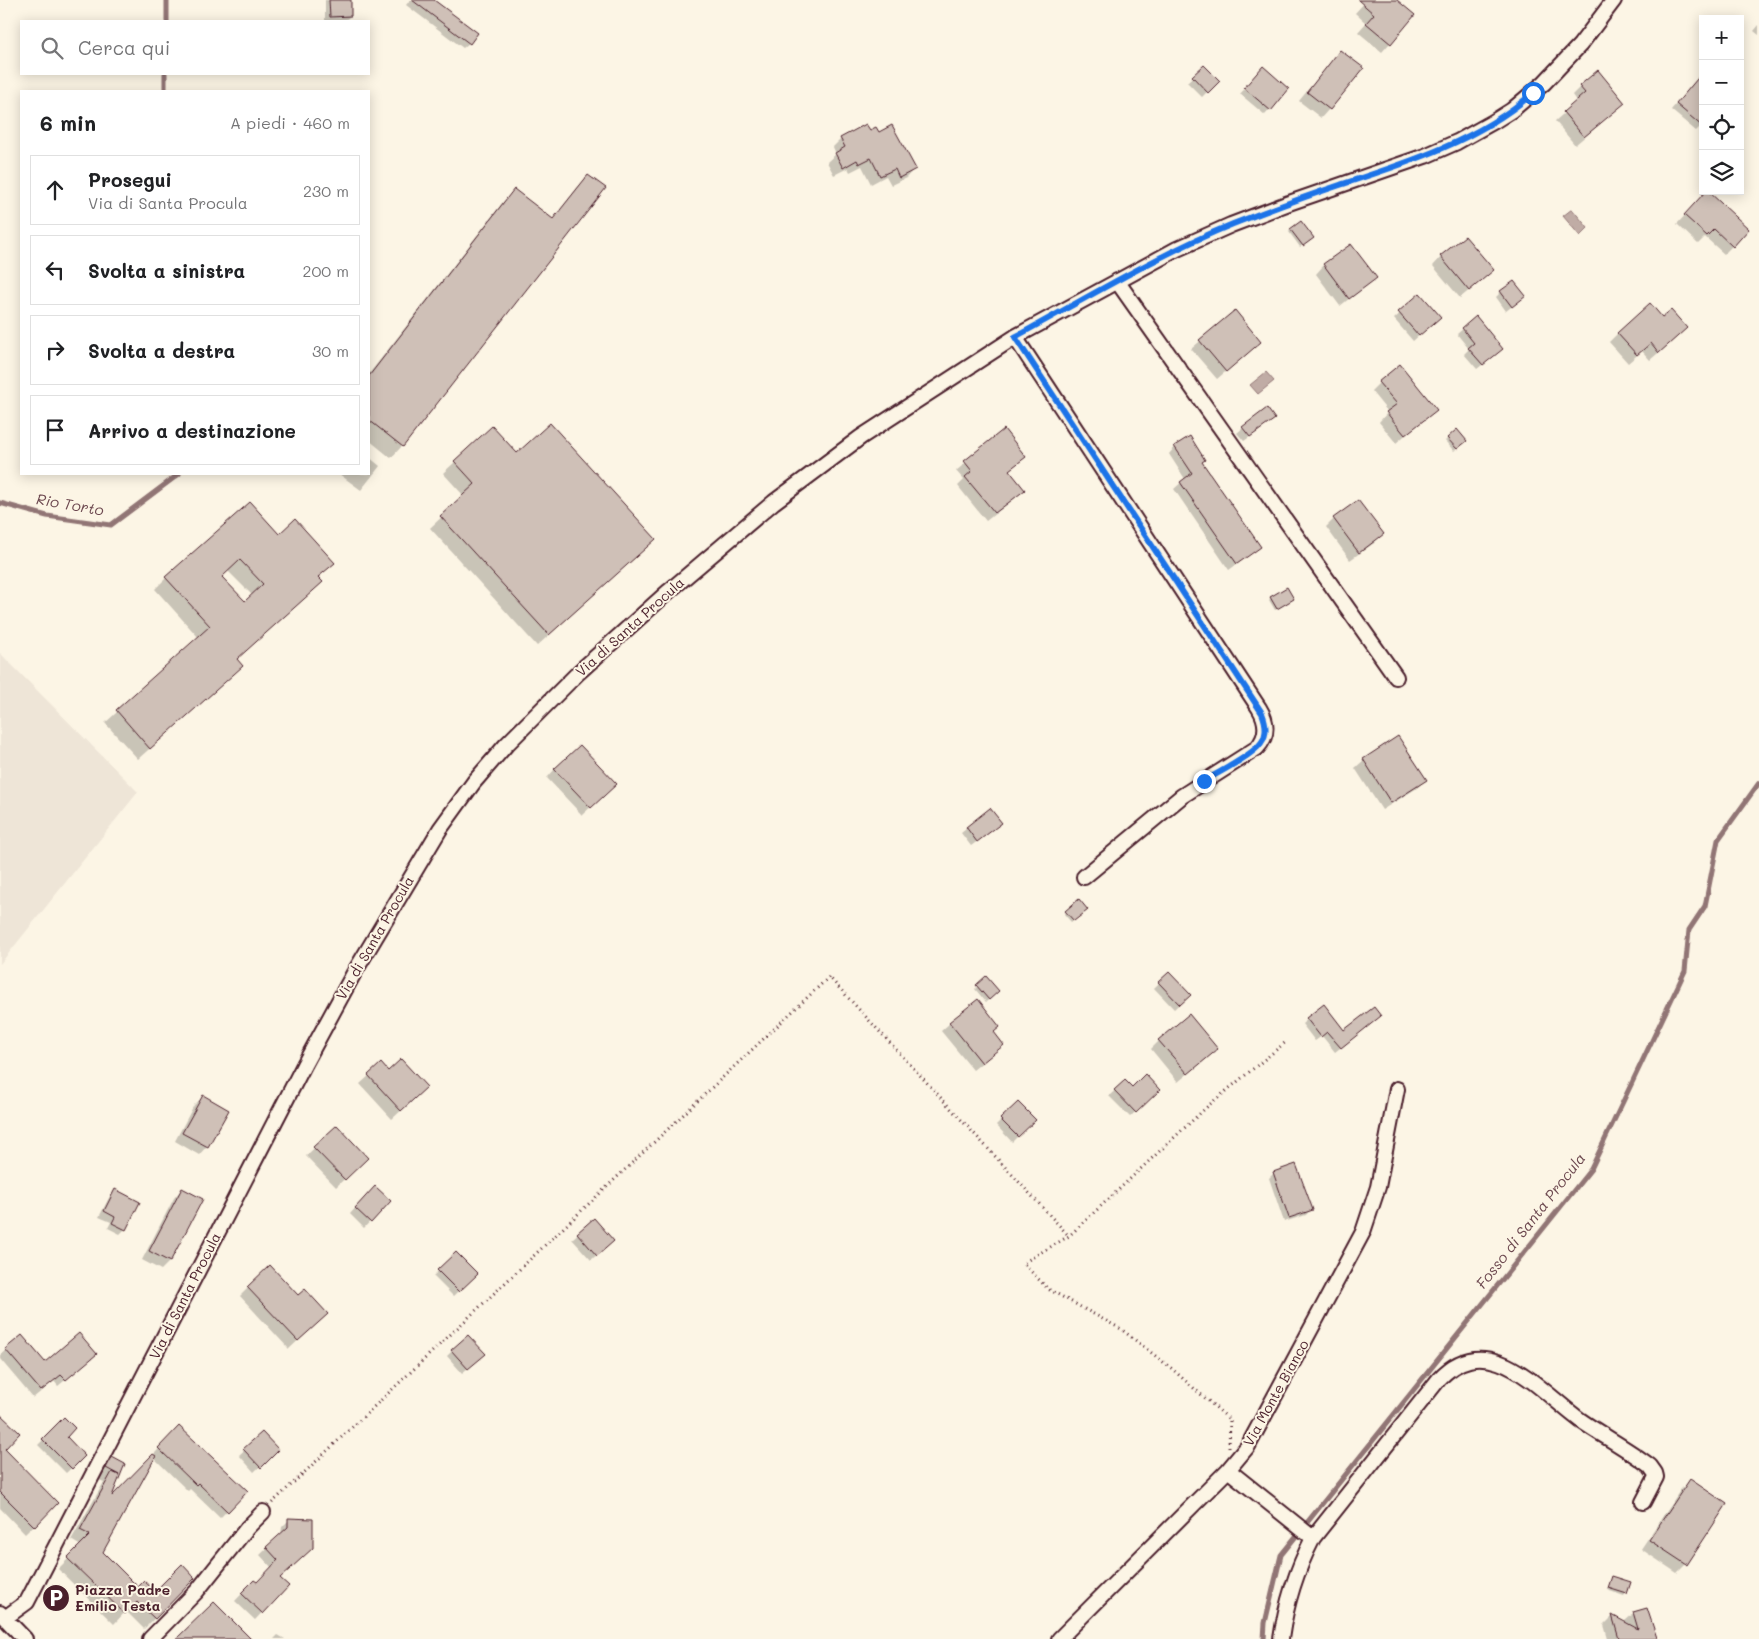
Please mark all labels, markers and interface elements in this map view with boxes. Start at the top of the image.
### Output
map controls [1699,15,1744,195]
button: + [1699,15,1744,60]
search box [20,20,370,75]
icon: search [38,34,66,62]
text: Cerca qui [78,35,170,60]
button: − [1699,60,1744,105]
route start [1522,82,1545,105]
button: locate [1699,105,1744,150]
text: 6 min [40,109,96,136]
text: A piedi · 460 m [230,112,350,133]
button: layers [1699,150,1744,195]
text: Prosegui [88,167,172,192]
icon: ahead [41,176,69,204]
text: 230 m [303,180,349,201]
text: Via di Santa Procula [88,192,248,213]
icon: left [41,256,69,284]
text: Svolta a sinistra [88,258,245,283]
text: 200 m [302,260,349,281]
icon: right [41,336,69,364]
text: Svolta a destra [88,338,235,363]
text: 30 m [312,340,349,361]
icon: arrive [41,416,69,444]
text: Arrivo a destinazione [88,418,296,443]
water label: Rio Torto [35,488,106,520]
street label: Via di Santa Procula [571,573,688,680]
route end [1193,770,1216,793]
street label: Via di Santa Procula [331,872,418,1003]
water label: Fosso di Santa Procula [1471,1148,1590,1292]
street label: Via di Santa Procula [144,1229,225,1362]
street label: Via Monte Bianco [1238,1336,1313,1449]
place label: Piazza Padre Emilio Testa [75,1580,170,1615]
parking icon: Piazza Padre Emilio Testa [41,1583,71,1613]

